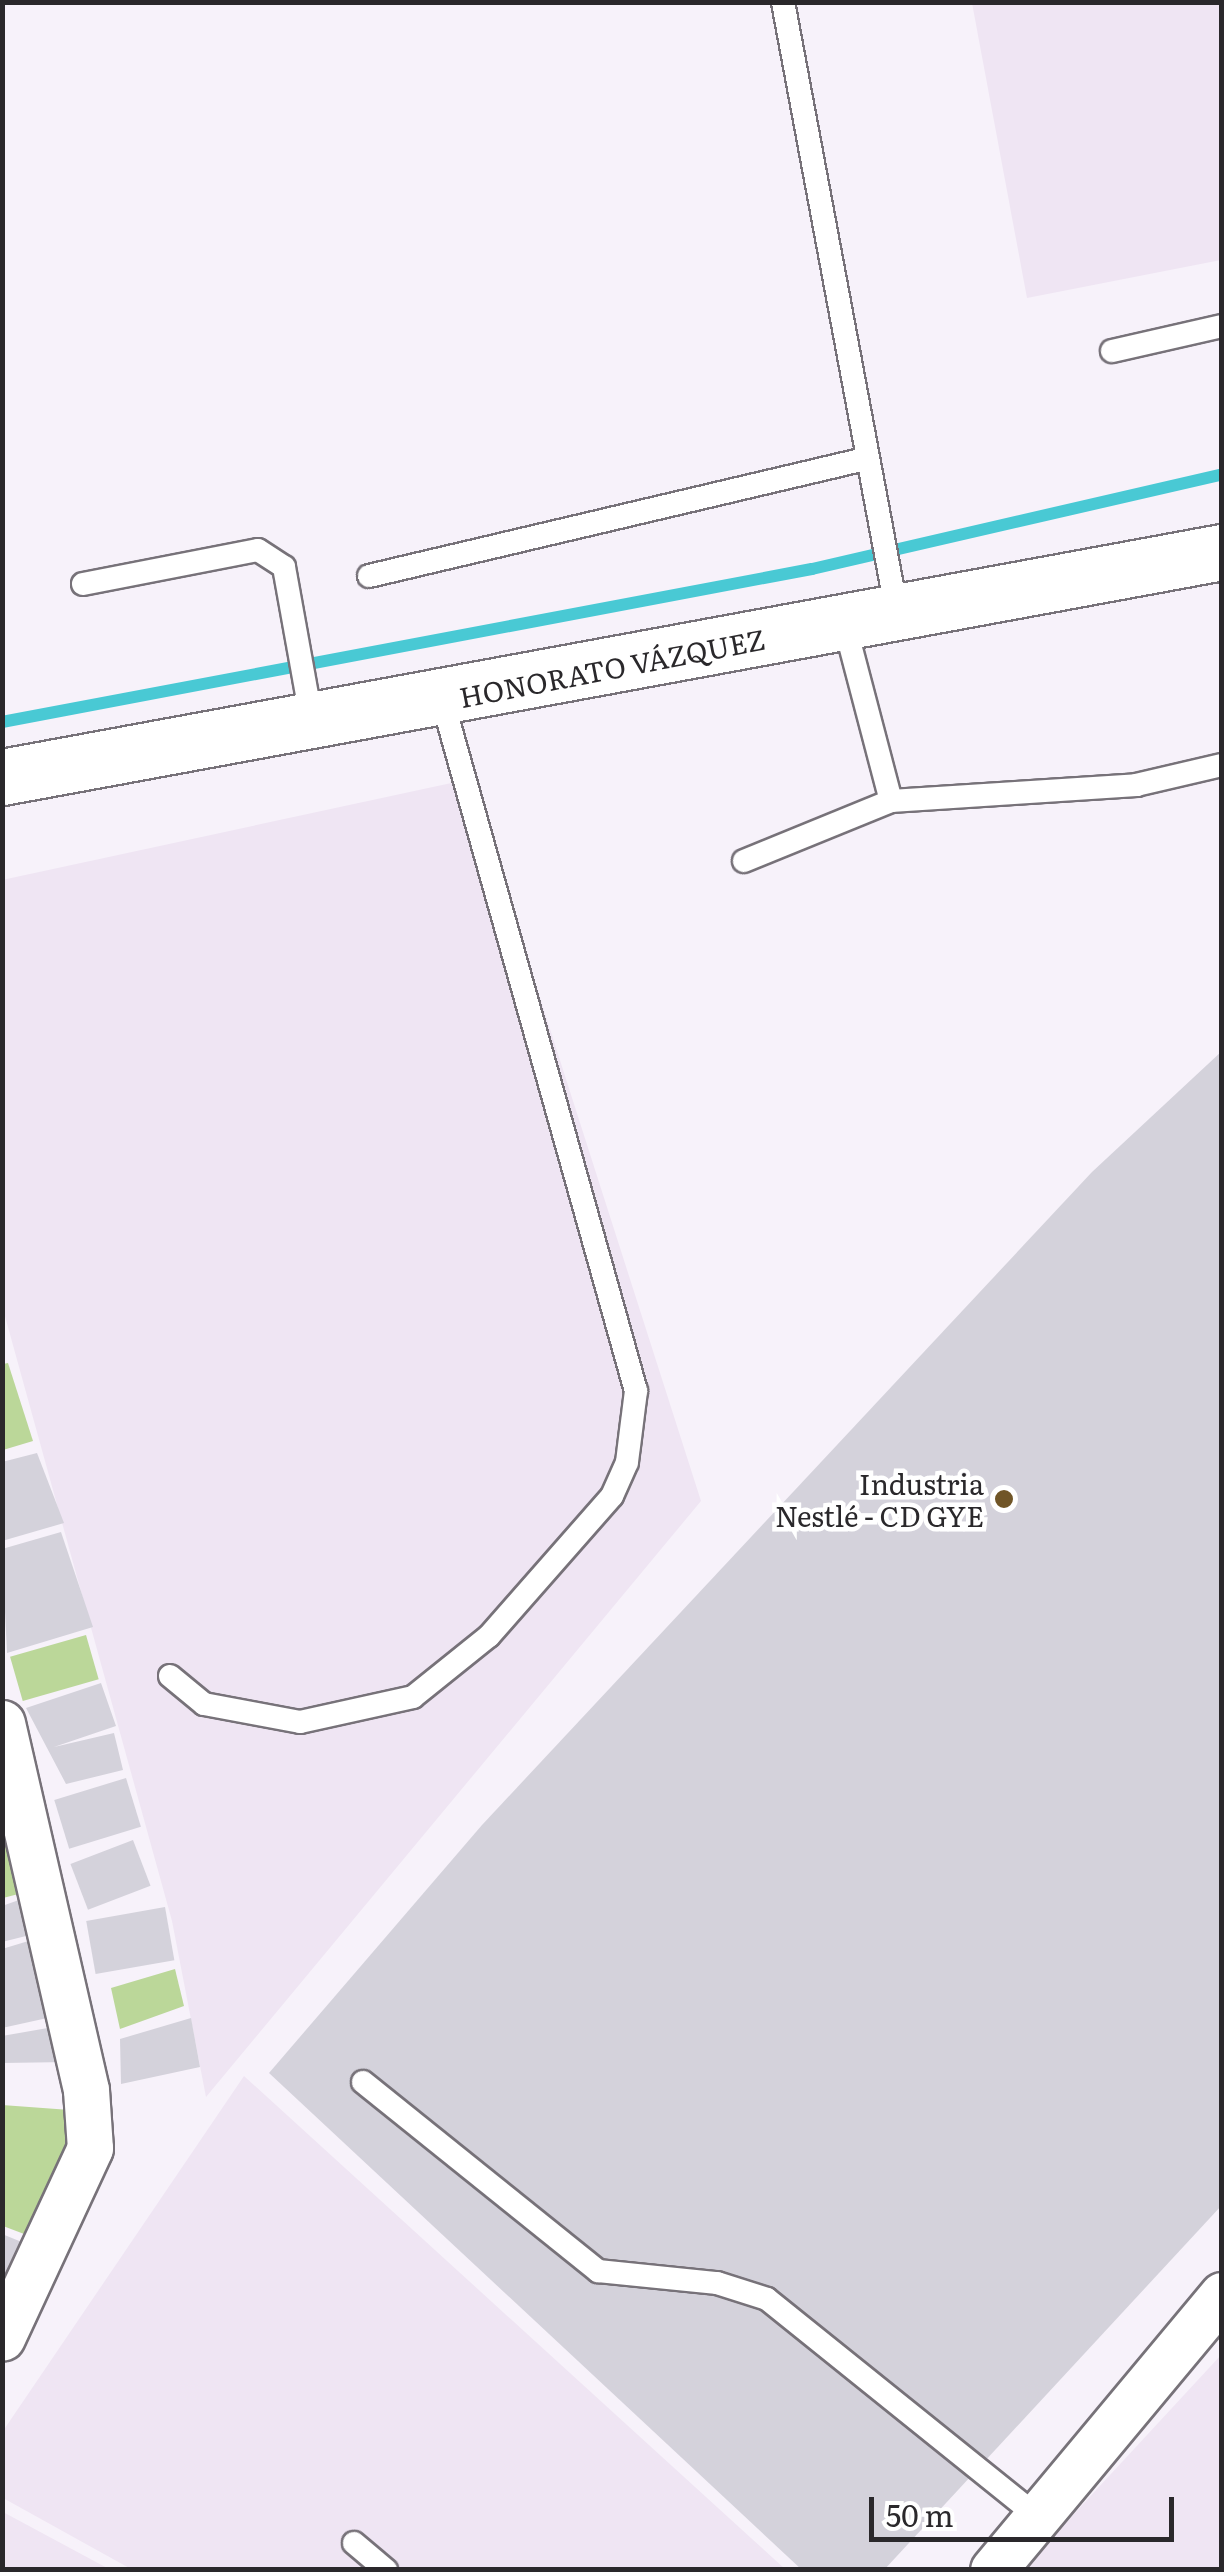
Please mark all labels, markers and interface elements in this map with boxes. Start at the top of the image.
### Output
street label: HONORATO VÁZQUEZ [456,621,768,713]
place label: Industria Nestlé - CD GYE [775,1466,984,1532]
marker: Industria Nestlé - CD GYE [993,1488,1015,1510]
scale bar [874,2477,1179,2539]
text: 50 m [886,2492,954,2536]

